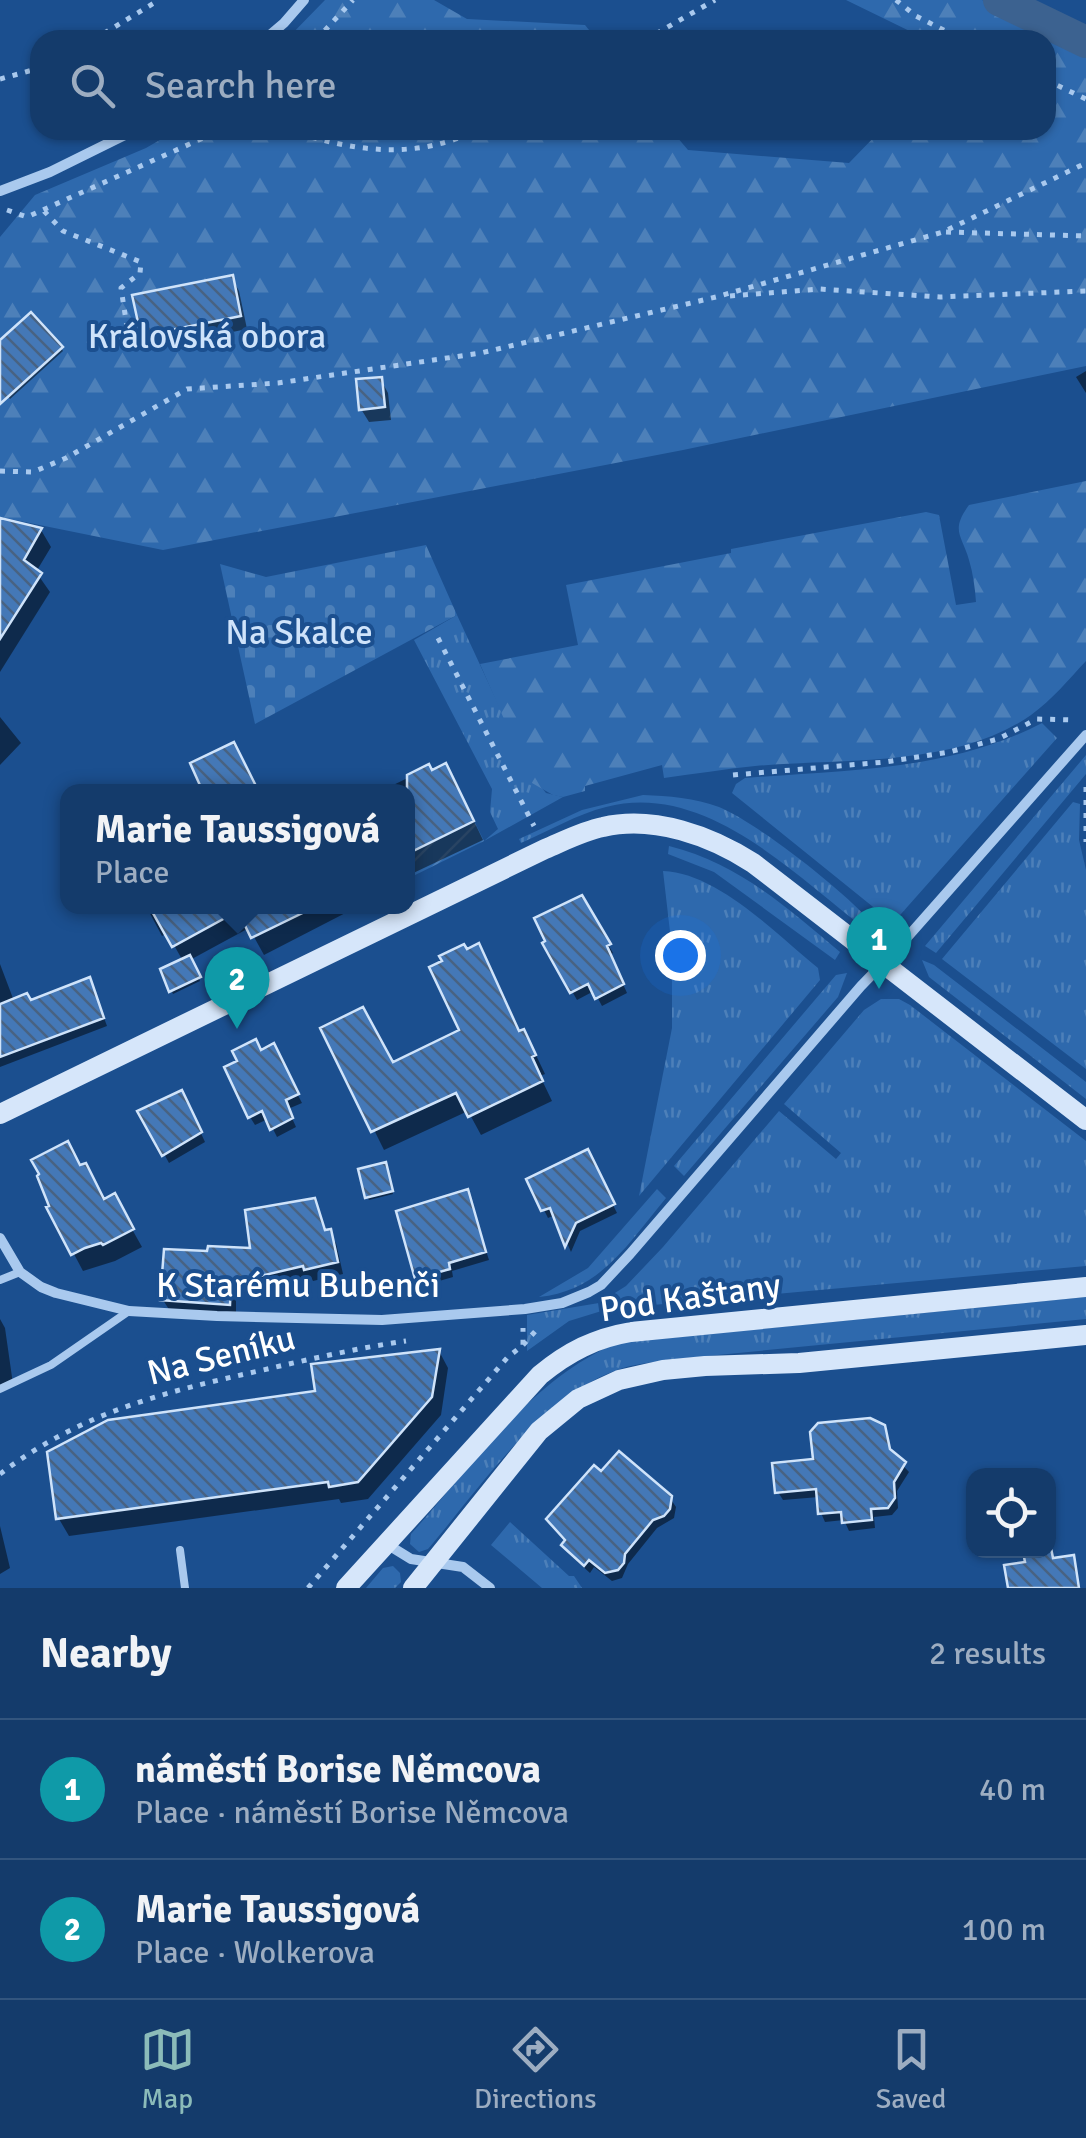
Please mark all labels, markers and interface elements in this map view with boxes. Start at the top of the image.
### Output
search box [30,30,1056,140]
icon: search [65,58,120,113]
text: Search here [145,62,337,109]
park label: Královská obora [88,315,326,358]
park label: Na Skalce [225,611,373,654]
popup [60,784,415,914]
text: Marie Taussigová [95,806,380,853]
text: Place [95,853,169,892]
pin: 1 [846,906,912,989]
your location [655,930,706,981]
pin: 2 [204,946,270,1029]
street label: K Starému Bubenči [156,1264,440,1307]
street label: Pod Kaštany [597,1264,783,1331]
street label: Na Seníku [143,1316,300,1395]
map controls [966,1468,1056,1558]
button: locate [966,1468,1056,1558]
text: Nearby [40,1628,172,1679]
text: 2 results [929,1634,1046,1673]
text: náměstí Borise Němcova [135,1746,541,1793]
text: 1 [64,1770,81,1809]
text: 40 m [979,1770,1046,1809]
text: Place · náměstí Borise Němcova [135,1793,569,1832]
text: Marie Taussigová [135,1886,420,1933]
text: 2 [64,1910,81,1949]
text: 100 m [962,1910,1046,1949]
text: Place · Wolkerova [135,1933,375,1972]
tab: Map [140,2022,195,2116]
tab: Directions [474,2022,596,2116]
tab: Saved [876,2022,946,2116]

